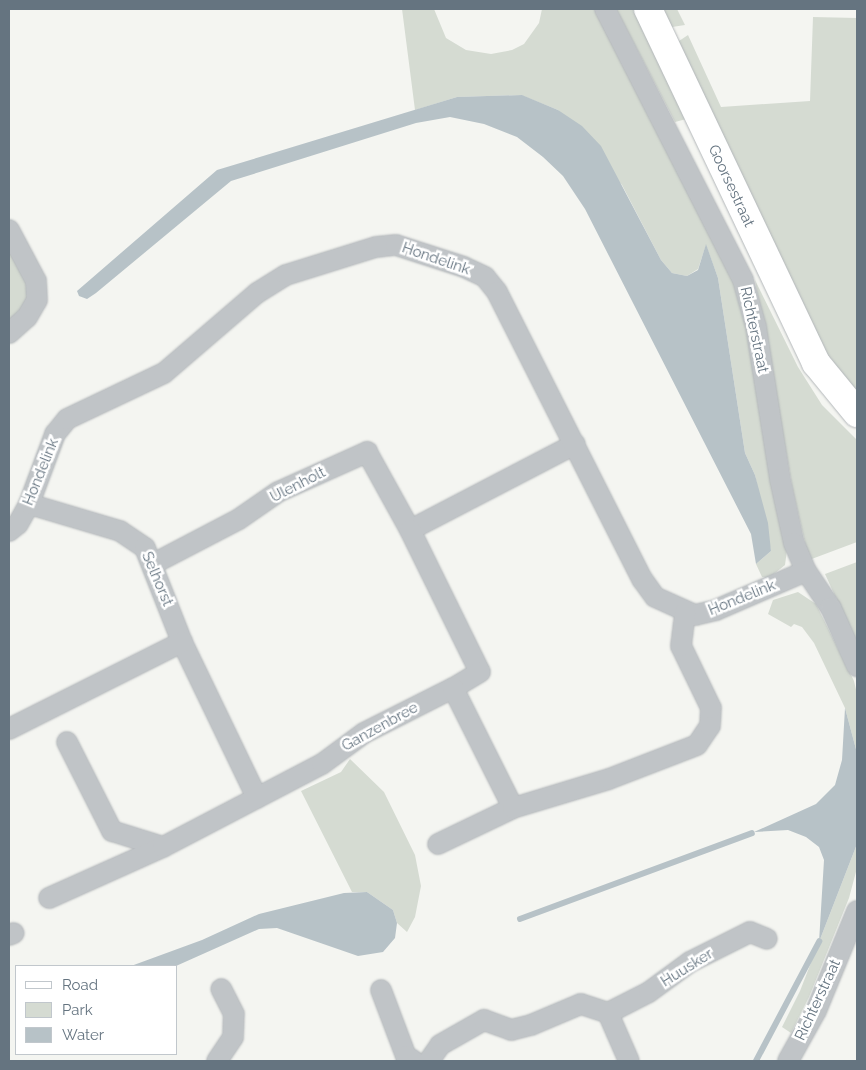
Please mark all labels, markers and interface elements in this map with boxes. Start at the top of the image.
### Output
street label: Goorsestraat [704,142,758,230]
street label: Hondelink [400,239,472,279]
street label: Richterstraat [736,285,772,375]
street label: Hondelink [19,436,63,508]
street label: Ulenholt [267,463,329,507]
street label: Selhorst [138,549,176,609]
street label: Hondelink [706,576,778,620]
street label: Ganzenbree [339,699,421,755]
street label: Huusker [658,945,716,991]
street label: Richterstraat [791,956,845,1044]
legend [15,965,178,1055]
text: Road [62,976,98,994]
text: Park [62,1001,93,1019]
text: Water [62,1026,104,1044]

